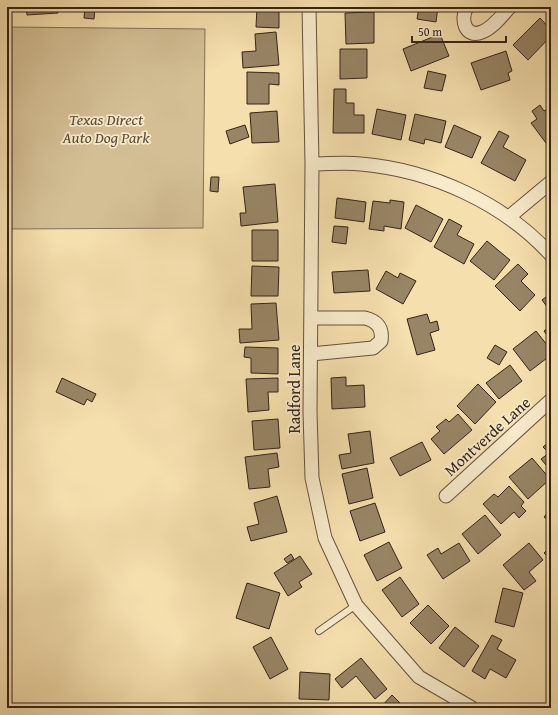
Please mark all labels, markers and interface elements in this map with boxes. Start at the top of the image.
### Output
scale bar [412,18,506,44]
text: 50 m [418,23,442,40]
park label: Texas Direct Auto Dog Park [61,107,150,149]
street label: Radford Lane [282,345,306,433]
street label: Montverde Lane [439,391,535,481]

